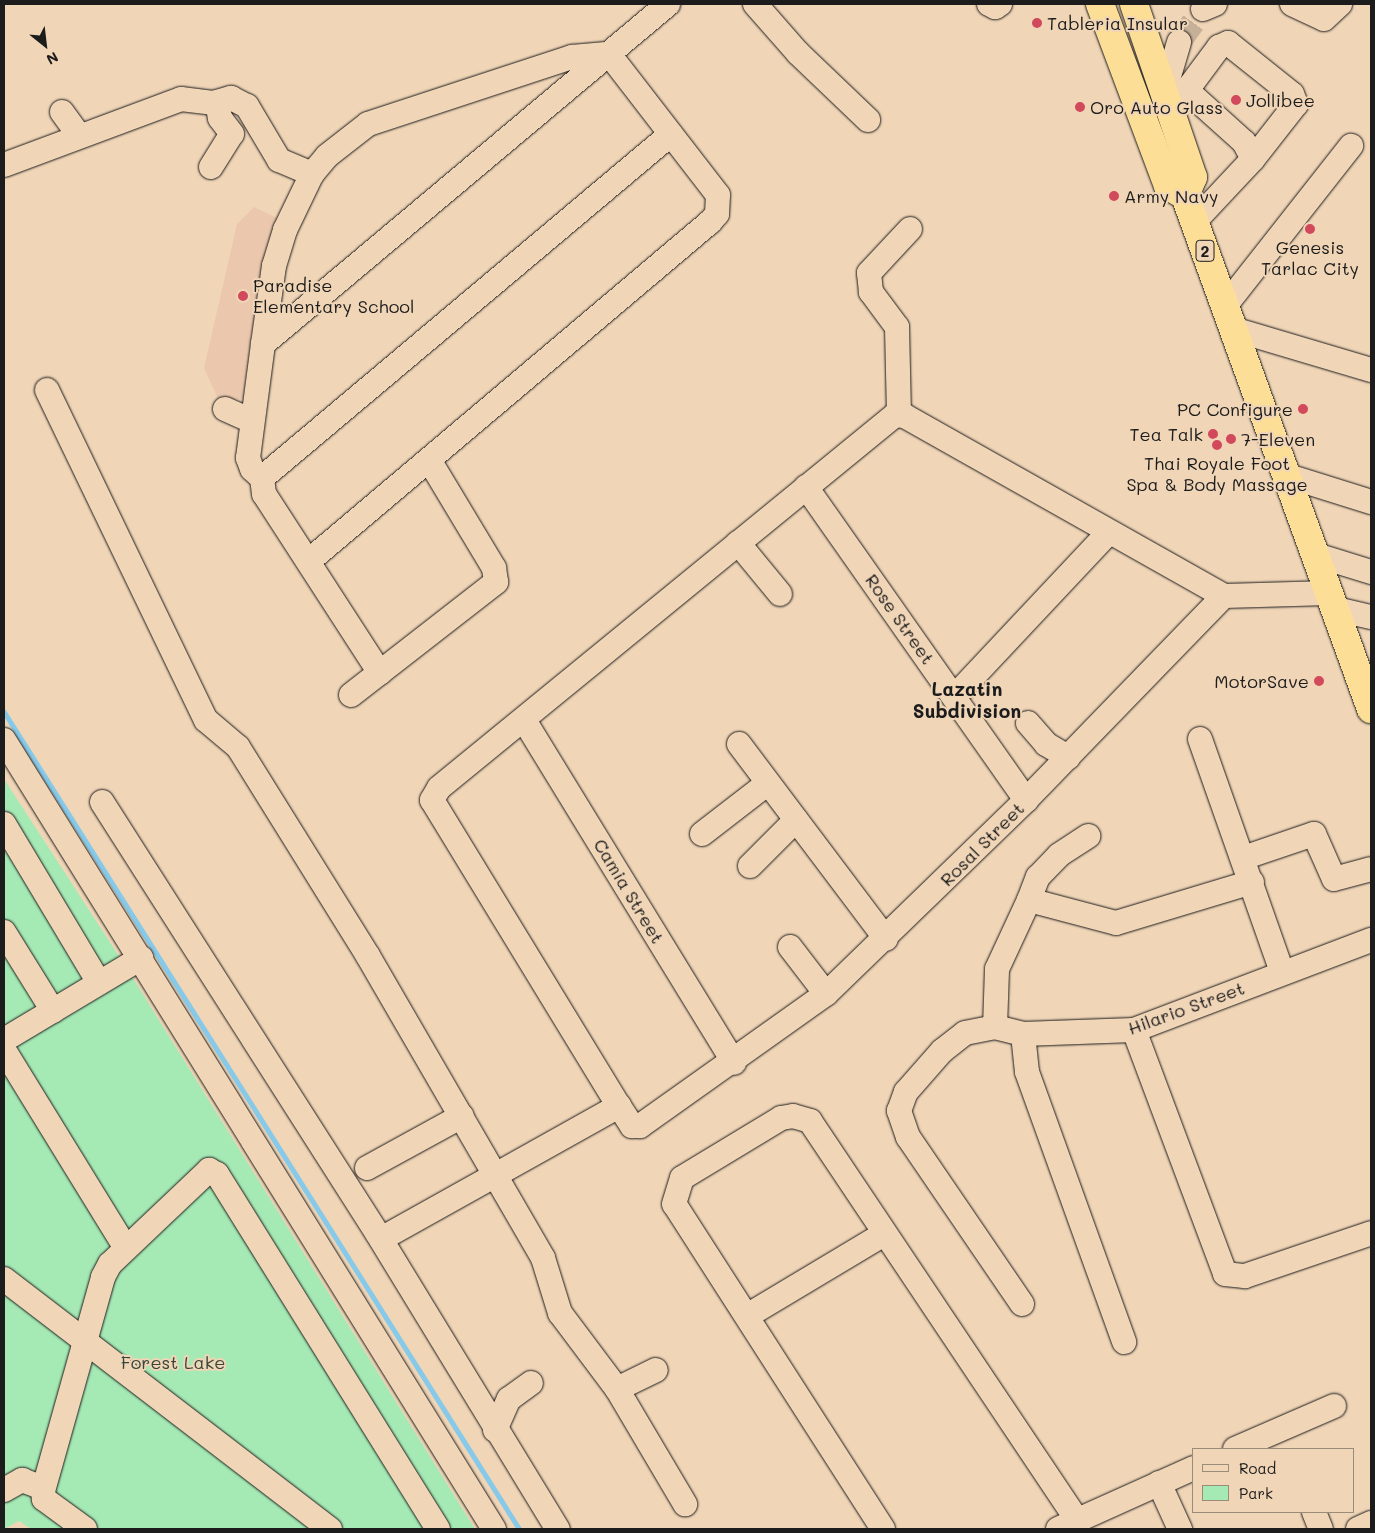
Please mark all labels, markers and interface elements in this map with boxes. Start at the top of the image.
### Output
place label: Tableria Insular [1047,12,1188,34]
marker: Tableria Insular [1031,17,1043,29]
north arrow [20,20,70,70]
text: N [43,48,62,69]
place label: Jollibee [1246,89,1315,111]
marker: Jollibee [1230,94,1242,106]
place label: Oro Auto Glass [1090,96,1223,118]
marker: Oro Auto Glass [1074,101,1086,113]
place label: Army Navy [1124,185,1218,207]
marker: Army Navy [1108,190,1120,202]
marker: Genesis Tarlac City [1304,223,1316,235]
place label: Genesis Tarlac City [1261,237,1359,280]
road number: 2 [1195,238,1215,264]
place label: Paradise Elementary School [253,275,414,318]
marker: Paradise Elementary School [237,290,249,302]
place label: PC Configure [1177,398,1293,420]
marker: PC Configure [1297,403,1309,415]
place label: Tea Talk [1130,423,1203,445]
marker: Tea Talk [1207,428,1219,440]
place label: 7-Eleven [1241,428,1315,450]
marker: 7-Eleven [1225,433,1237,445]
marker: Thai Royale Foot Spa & Body Massage [1211,439,1223,451]
place label: Thai Royale Foot Spa & Body Massage [1126,453,1308,496]
street label: Rose Street [861,570,939,668]
place label: MotorSave [1214,670,1309,692]
marker: MotorSave [1313,675,1325,687]
district label: Lazatin Subdivision [913,678,1021,722]
street label: Rosal Street [936,798,1028,890]
street label: Camia Street [589,835,669,947]
street label: Hilario Street [1125,977,1247,1039]
park label: Forest Lake [121,1351,225,1373]
legend [1192,1448,1355,1513]
text: Road [1239,1458,1276,1478]
text: Park [1239,1483,1273,1503]

